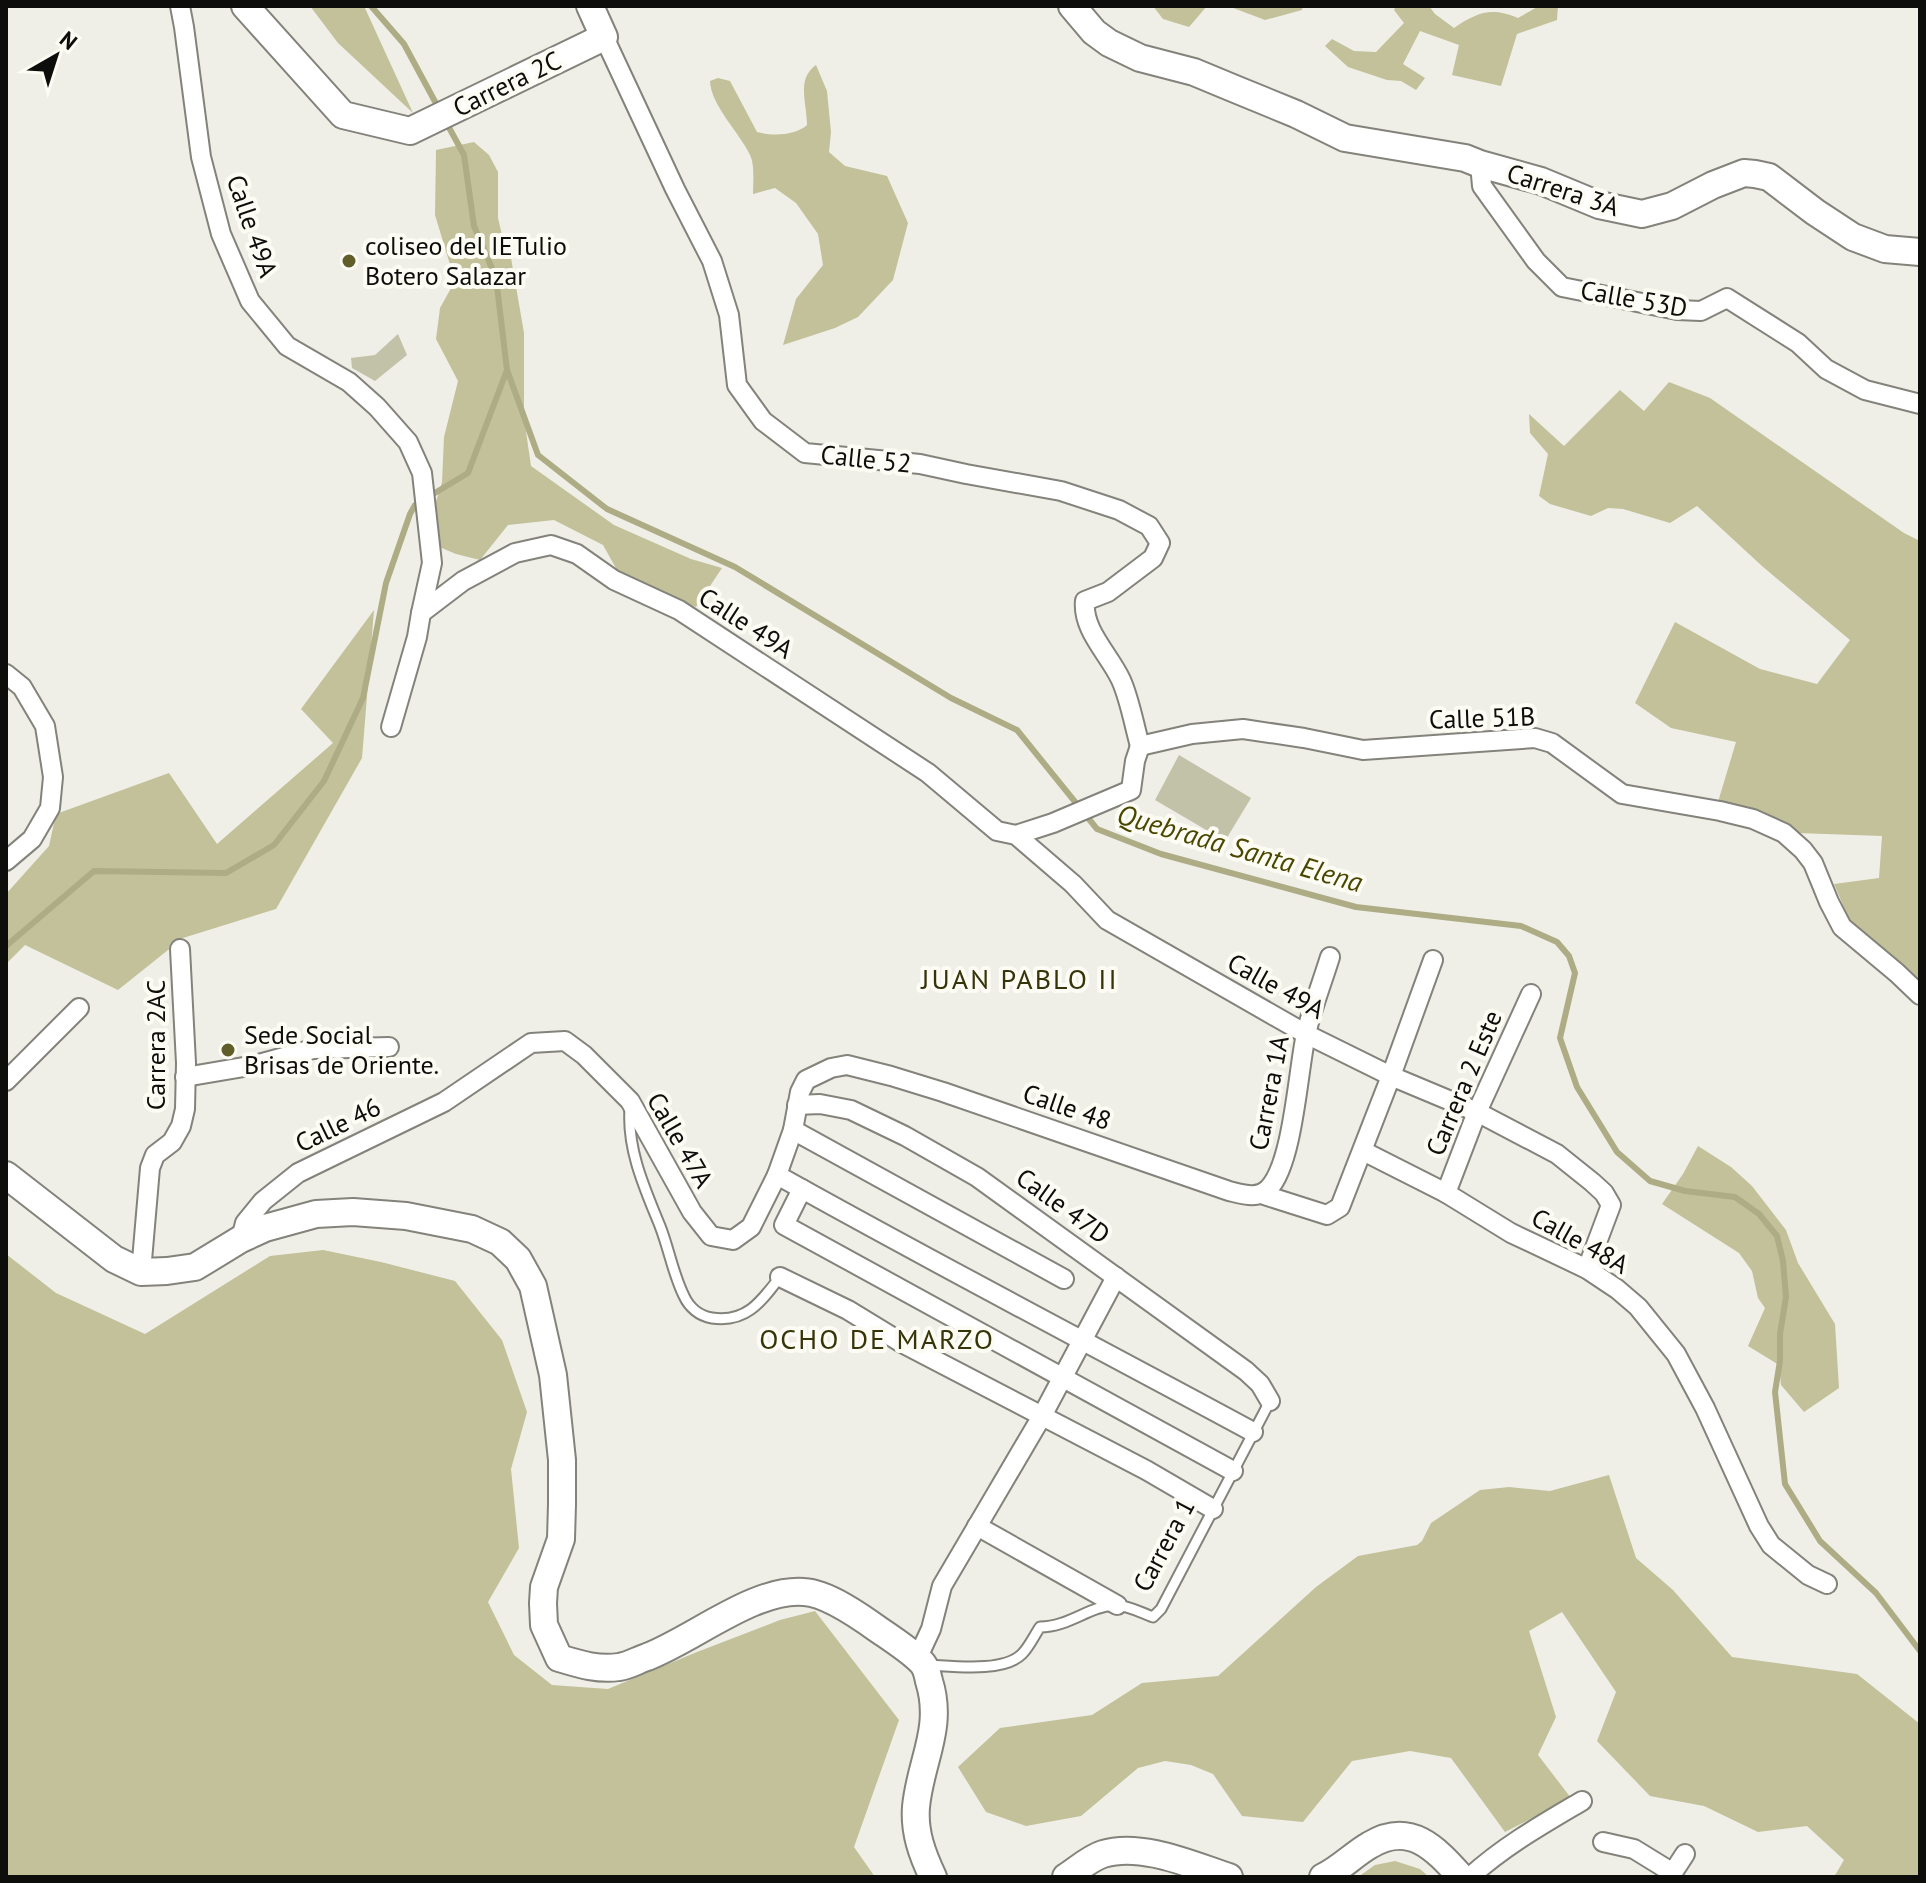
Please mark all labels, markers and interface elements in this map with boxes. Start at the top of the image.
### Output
north arrow [16,16,96,96]
text: N [54,25,83,56]
street label: Carrera 2C [447,43,566,124]
street label: Carrera 3A [1503,156,1624,223]
street label: Calle 49A [220,170,285,281]
place label: coliseo del IETulio Botero Salazar [365,229,567,292]
marker: coliseo del IETulio Botero Salazar [340,252,358,270]
street label: Calle 53D [1578,273,1690,324]
street label: Calle 52 [819,437,913,480]
street label: Calle 49A [693,580,800,665]
street label: Calle 51B [1428,699,1536,736]
water label: Quebrada Santa Elena [1113,795,1367,900]
street label: Calle 49A [1222,945,1331,1026]
district label: JUAN PABLO II [920,960,1119,997]
street label: Carrera 2AC [139,980,172,1110]
street label: Carrera 2 Este [1418,1005,1509,1160]
place label: Sede Social Brisas de Oriente. [244,1018,439,1081]
street label: Carrera 1A [1241,1033,1296,1153]
marker: Sede Social Brisas de Oriente. [219,1041,237,1059]
street label: Calle 48 [1019,1076,1116,1137]
street label: Calle 47A [640,1086,721,1193]
street label: Calle 46 [290,1090,386,1159]
street label: Calle 47D [1010,1161,1117,1251]
street label: Calle 48A [1526,1200,1635,1281]
district label: OCHO DE MARZO [759,1320,995,1357]
street label: Carrera 1 [1125,1492,1202,1597]

